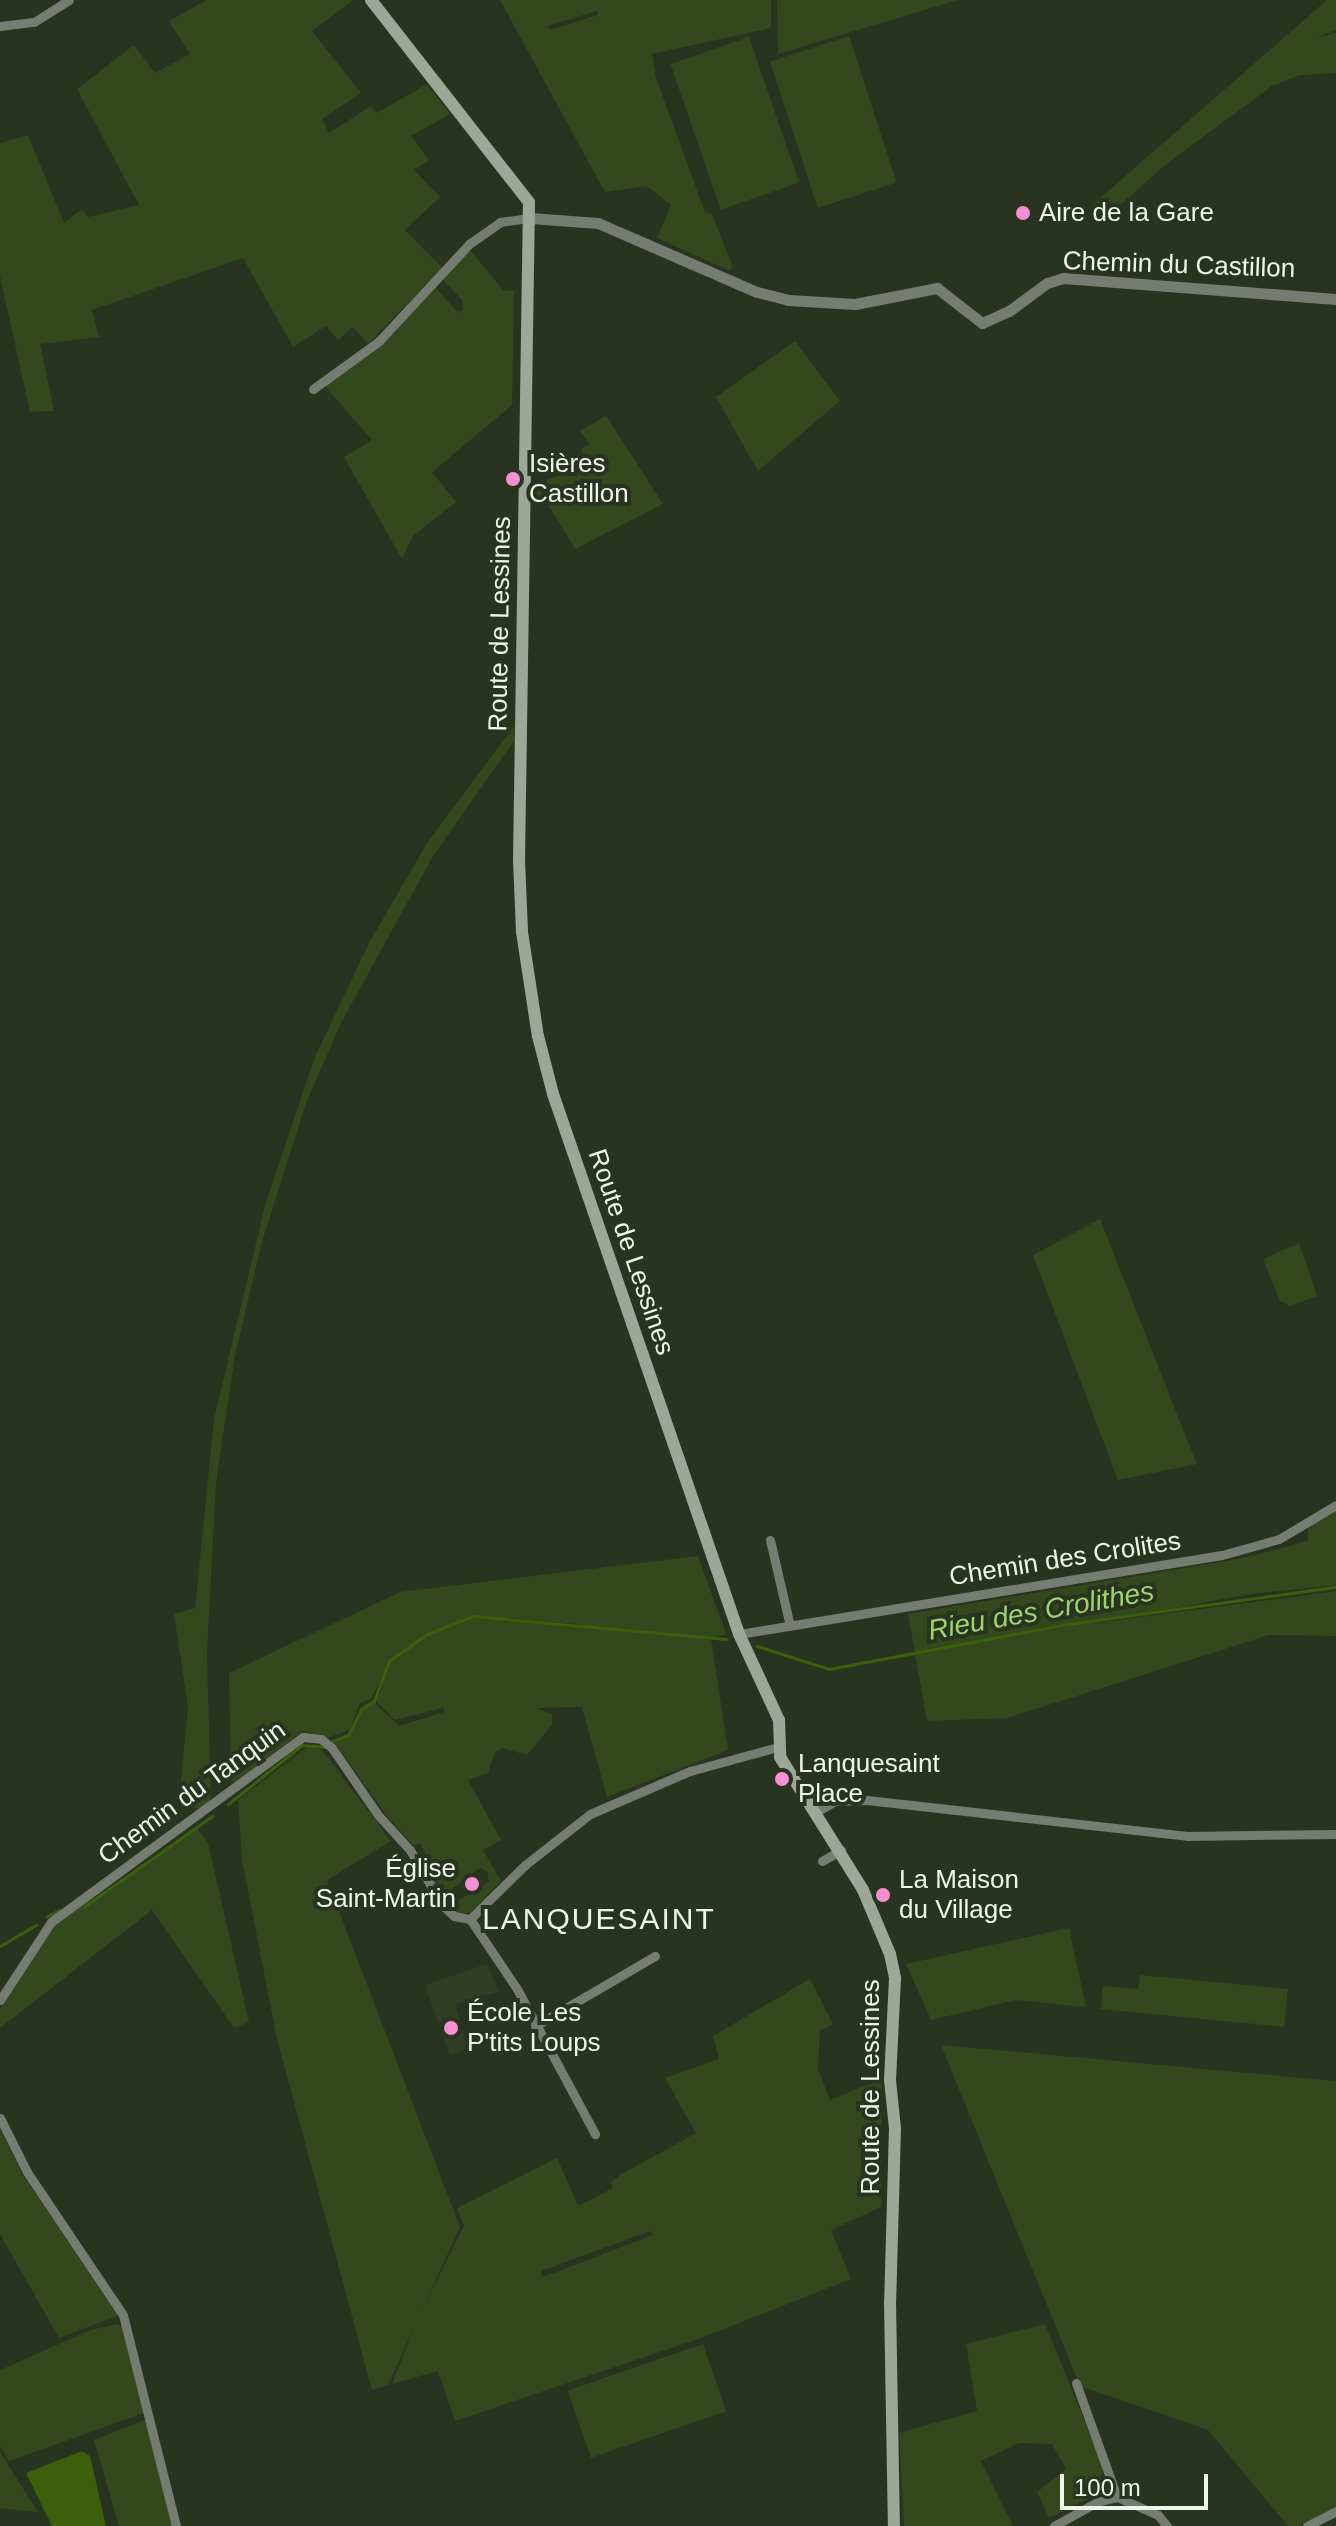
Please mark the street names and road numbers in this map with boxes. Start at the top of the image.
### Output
street label: Chemin du Castillon [1062,245,1296,285]
street label: Route de Lessines [483,516,517,732]
street label: Route de Lessines [581,1145,681,1359]
street label: Chemin des Crolites [947,1525,1183,1593]
street label: Chemin du Tanquin [92,1715,292,1871]
street label: Route de Lessines [855,1979,887,2195]

